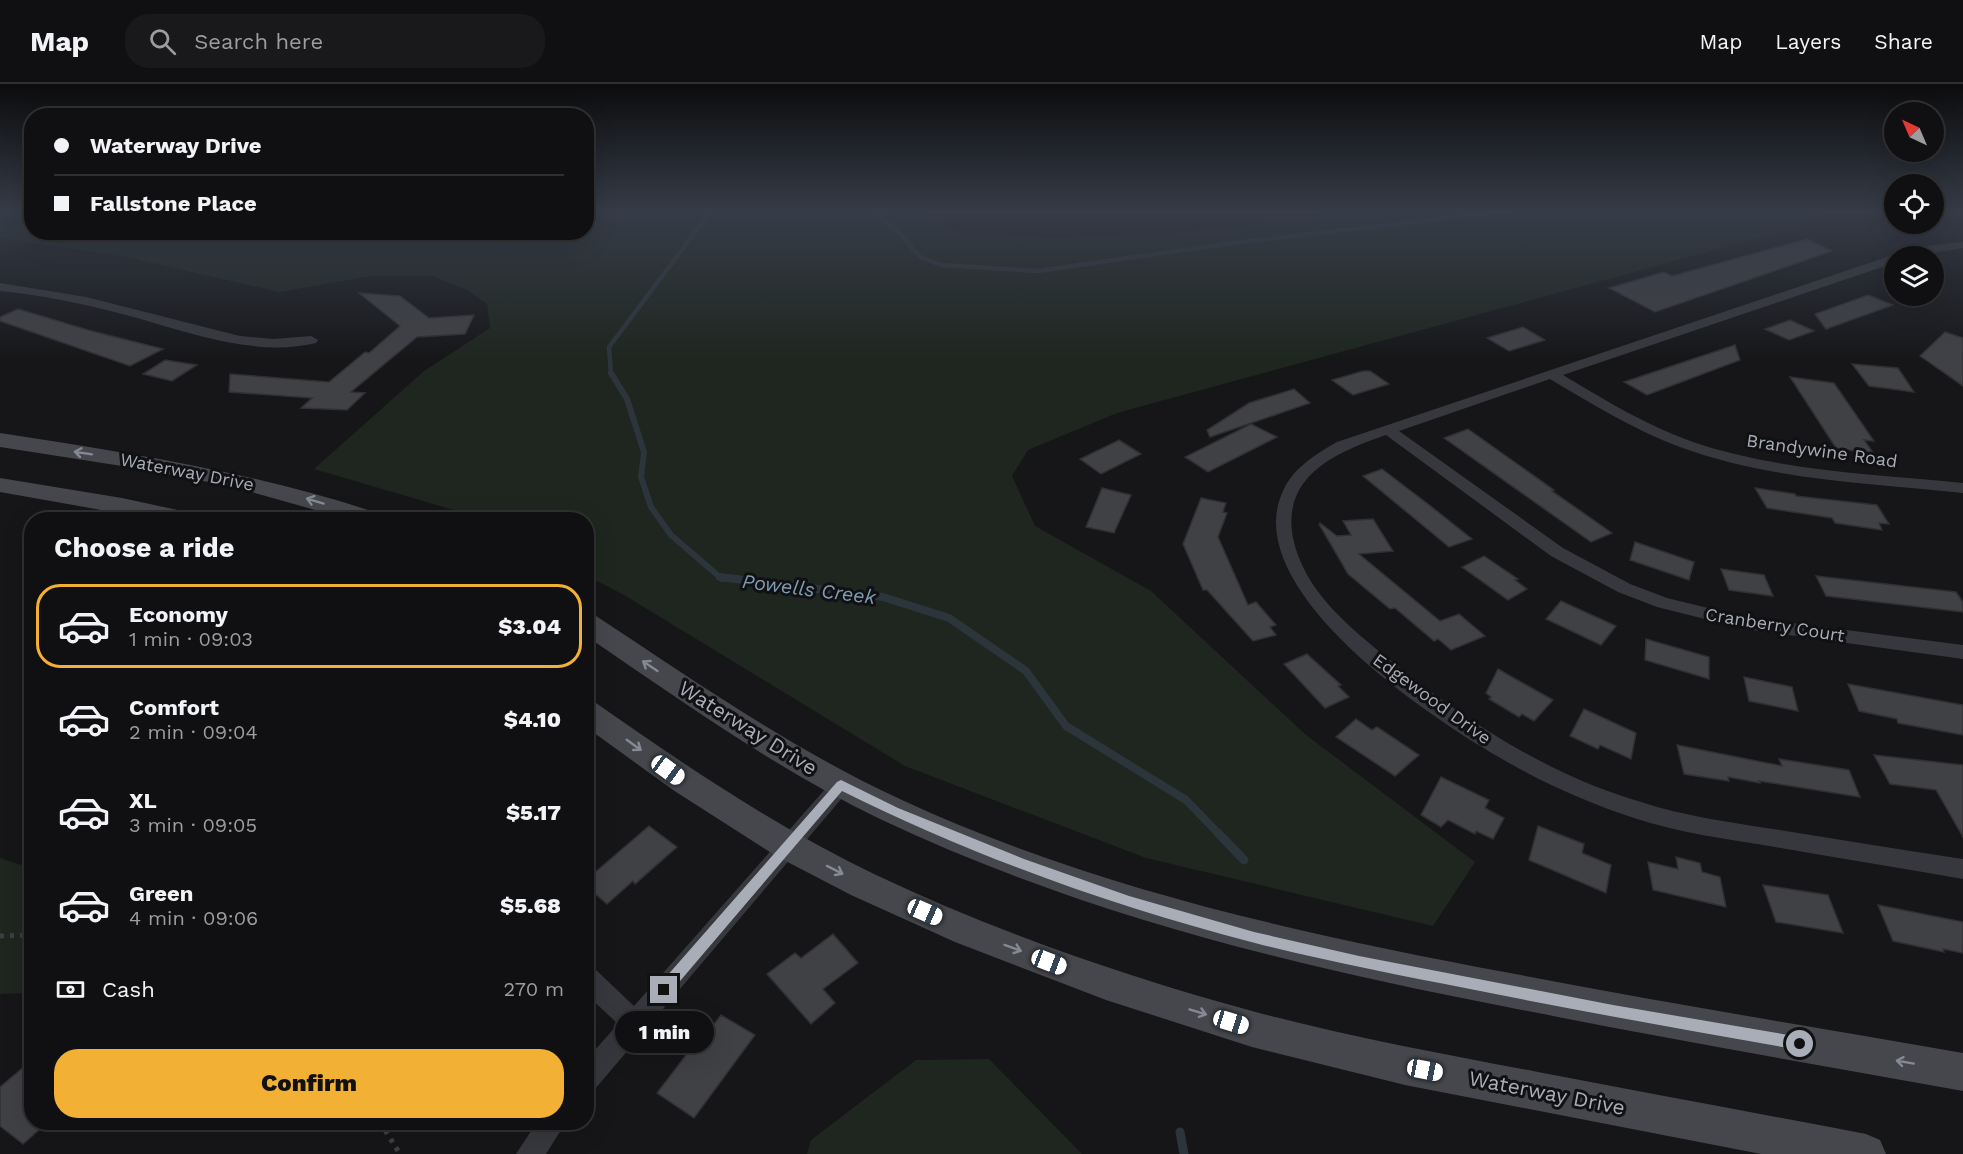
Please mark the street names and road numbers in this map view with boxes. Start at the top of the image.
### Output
street label: Brandywine Road [1745,430,1899,471]
street label: Waterway Drive [118,448,256,495]
street label: Cranberry Court [1704,603,1847,646]
street label: Edgewood Drive [1369,649,1495,748]
street label: Waterway Drive [674,675,822,780]
street label: Waterway Drive [1467,1065,1627,1120]

